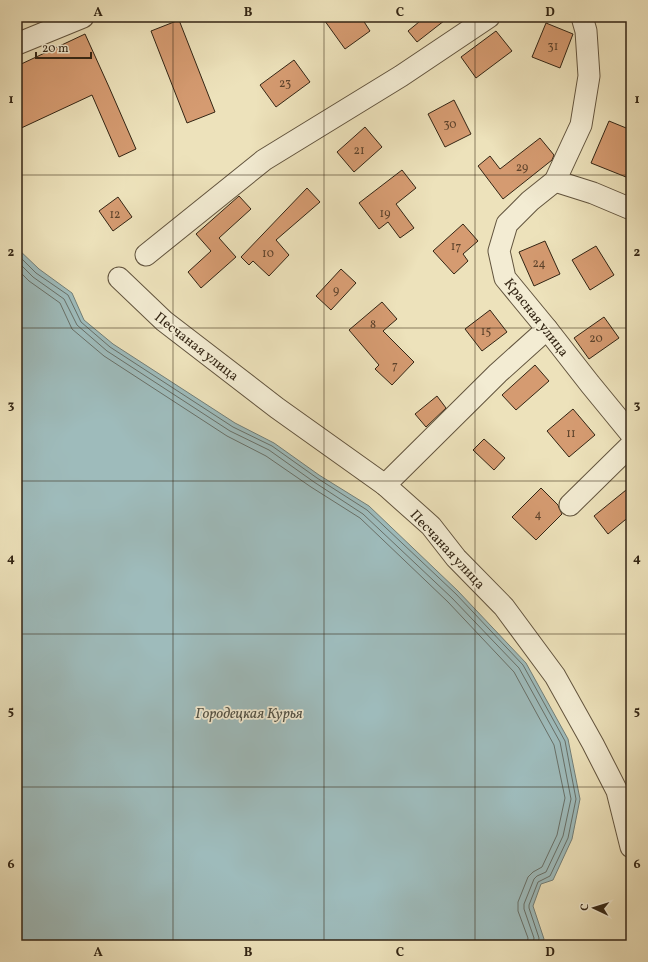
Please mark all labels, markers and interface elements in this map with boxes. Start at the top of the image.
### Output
text: A [93,4,103,22]
text: B [244,4,253,22]
text: C [396,4,404,22]
text: D [545,4,555,22]
scale bar [36,34,91,60]
house number: 31 [548,39,558,55]
text: 20 m [42,41,69,57]
house number: 23 [279,76,291,92]
text: 1 [8,91,14,109]
text: 1 [634,91,640,109]
house number: 30 [443,117,457,133]
house number: 21 [353,143,365,159]
house number: 29 [516,160,528,176]
house number: 19 [380,206,390,222]
house number: 12 [109,207,121,223]
house number: 17 [451,239,461,255]
text: 2 [8,244,15,262]
text: 2 [634,244,641,262]
house number: 10 [262,246,274,262]
house number: 24 [532,256,546,272]
street label: Красная улица [499,275,573,361]
house number: 9 [333,283,339,299]
street label: Песчаная улица [150,308,242,386]
house number: 8 [370,317,376,333]
house number: 15 [481,324,491,340]
house number: 20 [589,331,603,347]
house number: 7 [392,358,398,374]
text: 3 [8,397,15,415]
text: 3 [634,397,641,415]
house number: 11 [566,426,576,442]
street label: Песчаная улица [405,506,489,594]
house number: 4 [534,507,542,523]
text: 4 [7,550,15,568]
text: 4 [633,550,641,568]
text: 5 [8,703,14,721]
text: 5 [634,703,640,721]
water label: Городецкая Курья [195,704,303,725]
text: 6 [7,856,15,874]
text: 6 [633,856,641,874]
north arrow [574,888,614,928]
text: С [578,903,593,911]
text: A [93,944,103,962]
text: B [244,944,253,962]
text: C [396,944,404,962]
text: D [545,944,555,962]

